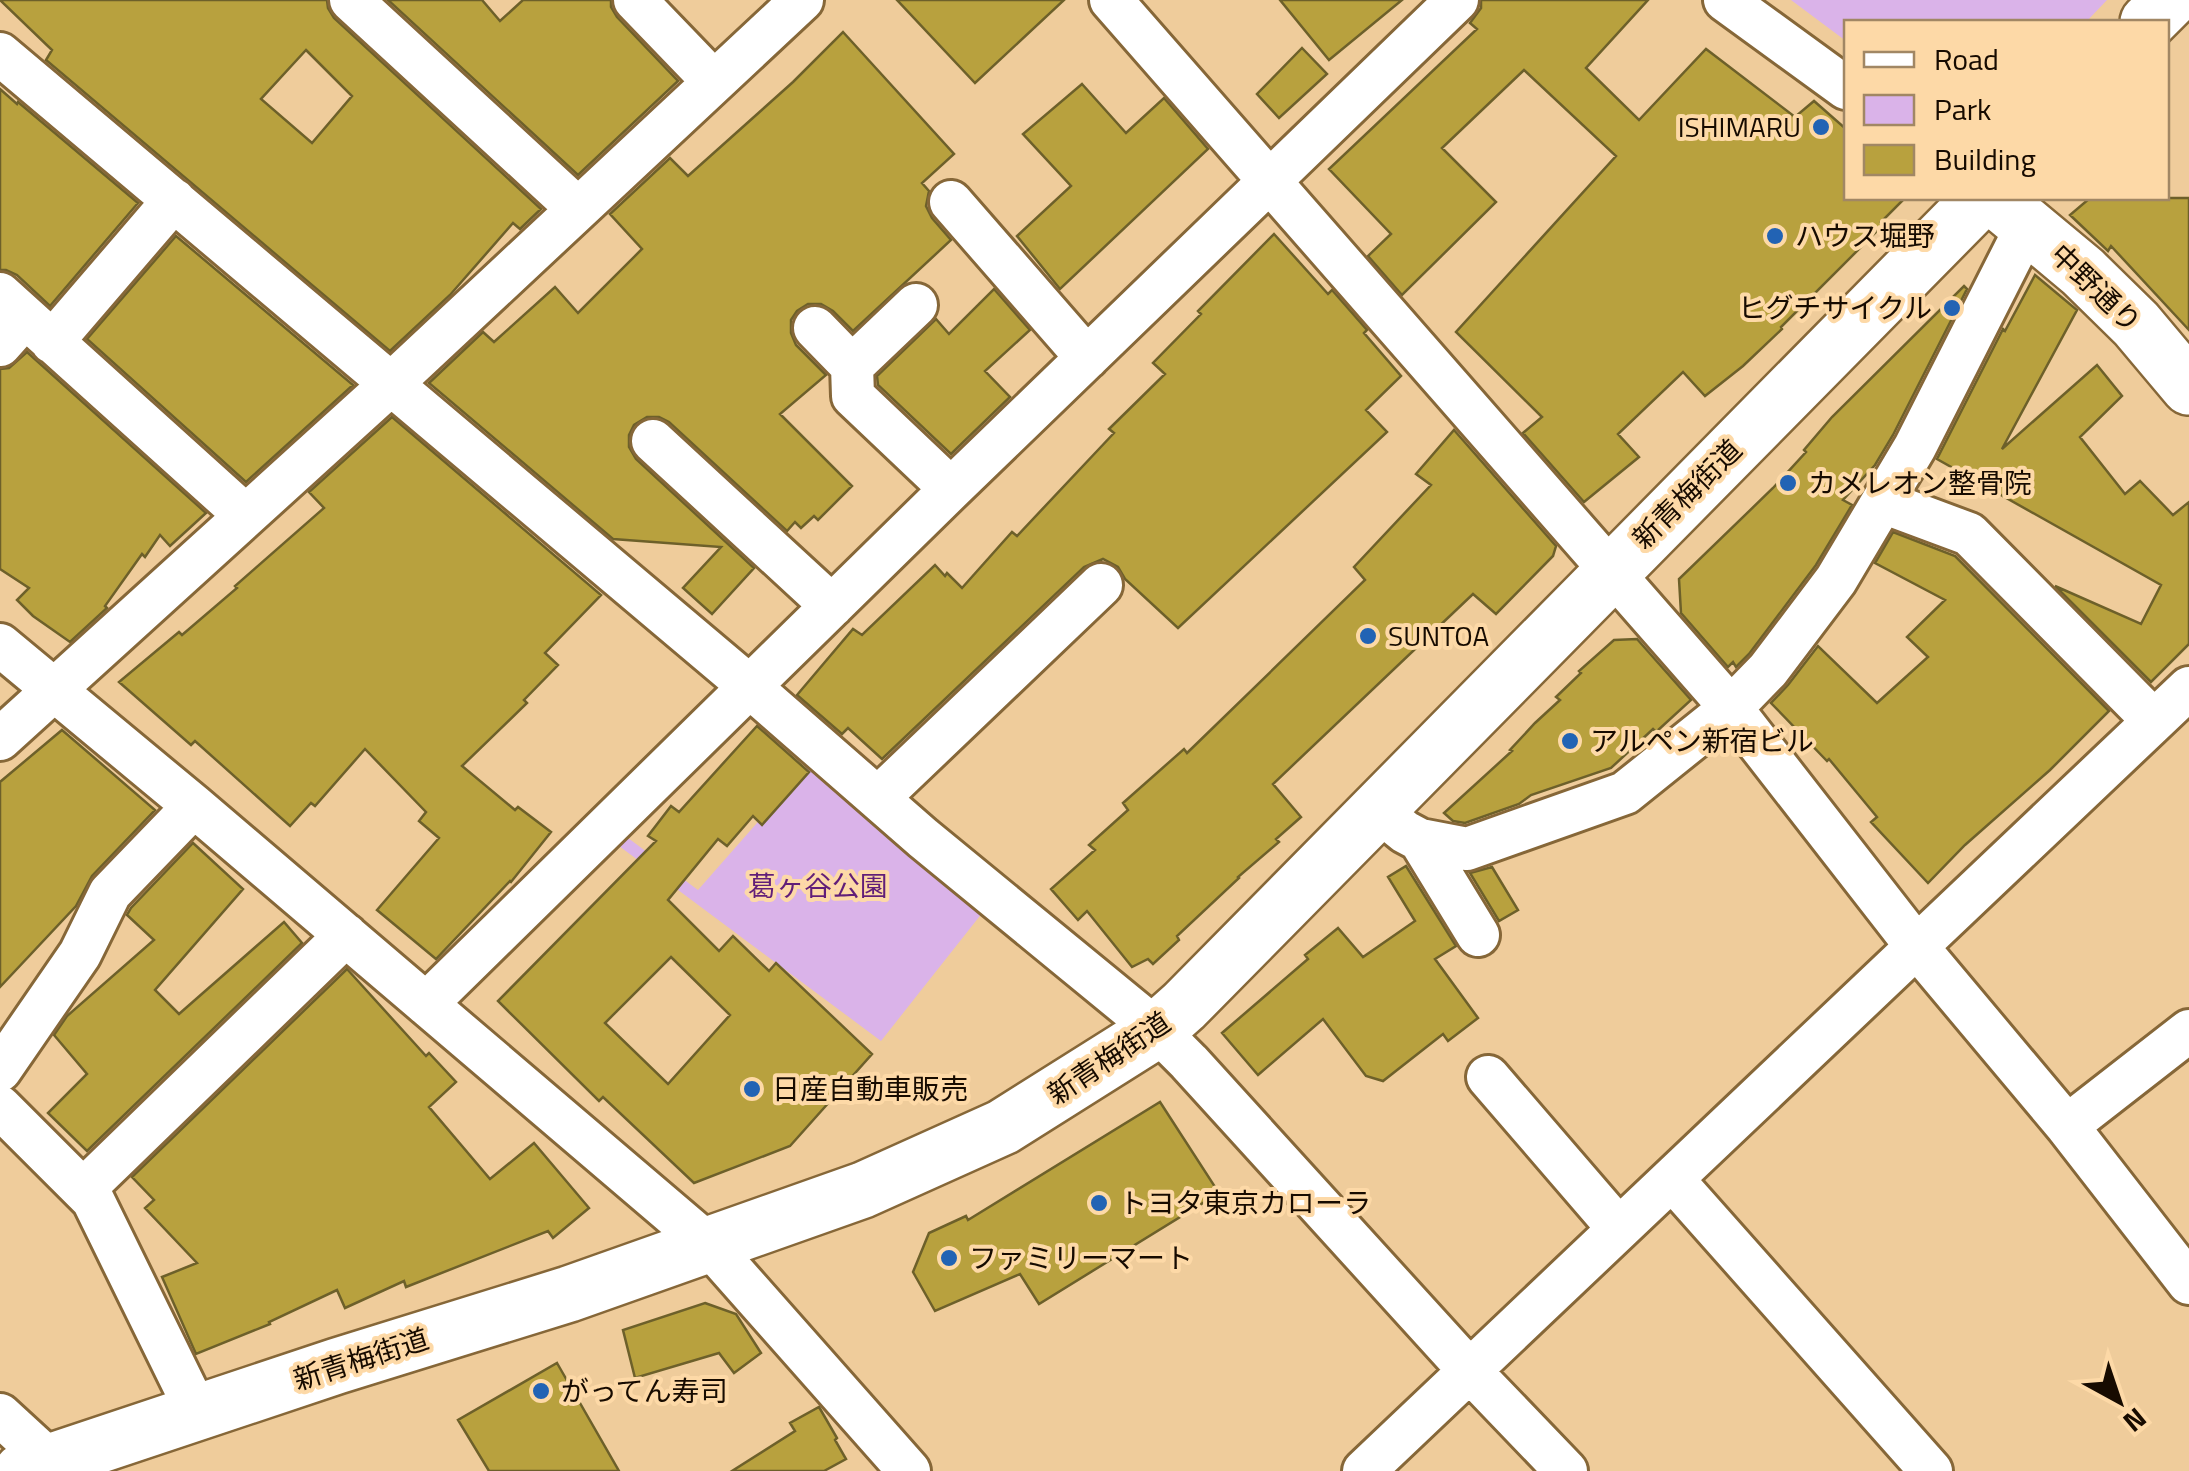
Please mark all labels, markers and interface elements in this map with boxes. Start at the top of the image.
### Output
legend [1844,20,2169,200]
text: Road [1934,36,1999,82]
text: Park [1934,86,1991,132]
place label: ISHIMARU [1678,105,1801,148]
marker: ISHIMARU [1810,116,1832,138]
text: Building [1934,136,2036,182]
place label: ハウス堀野 [1795,214,1935,257]
marker: ハウス堀野 [1764,225,1786,247]
street label: 中野通り [2041,233,2152,342]
place label: ヒグチサイクル [1737,286,1932,329]
marker: ヒグチサイクル [1941,297,1963,319]
street label: 新青梅街道 [1622,429,1751,558]
place label: カメレオン整骨院 [1808,461,2032,504]
marker: カメレオン整骨院 [1777,472,1799,494]
place label: SUNTOA [1388,614,1489,657]
marker: SUNTOA [1357,625,1379,647]
place label: アルペン新宿ビル [1590,719,1814,762]
marker: アルペン新宿ビル [1559,730,1581,752]
park label: 葛ヶ谷公園 [748,864,888,907]
street label: 新青梅街道 [1039,1001,1179,1115]
place label: 日産自動車販売 [772,1067,968,1110]
marker: 日産自動車販売 [741,1078,763,1100]
place label: トヨタ東京カローラ [1119,1181,1371,1224]
marker: トヨタ東京カローラ [1088,1192,1110,1214]
place label: ファミリーマート [969,1236,1193,1279]
marker: ファミリーマート [938,1247,960,1269]
street label: 新青梅街道 [288,1316,434,1401]
north arrow [2069,1351,2169,1451]
place label: がってん寿司 [561,1369,728,1412]
marker: がってん寿司 [530,1380,552,1402]
text: N [2114,1398,2157,1443]

